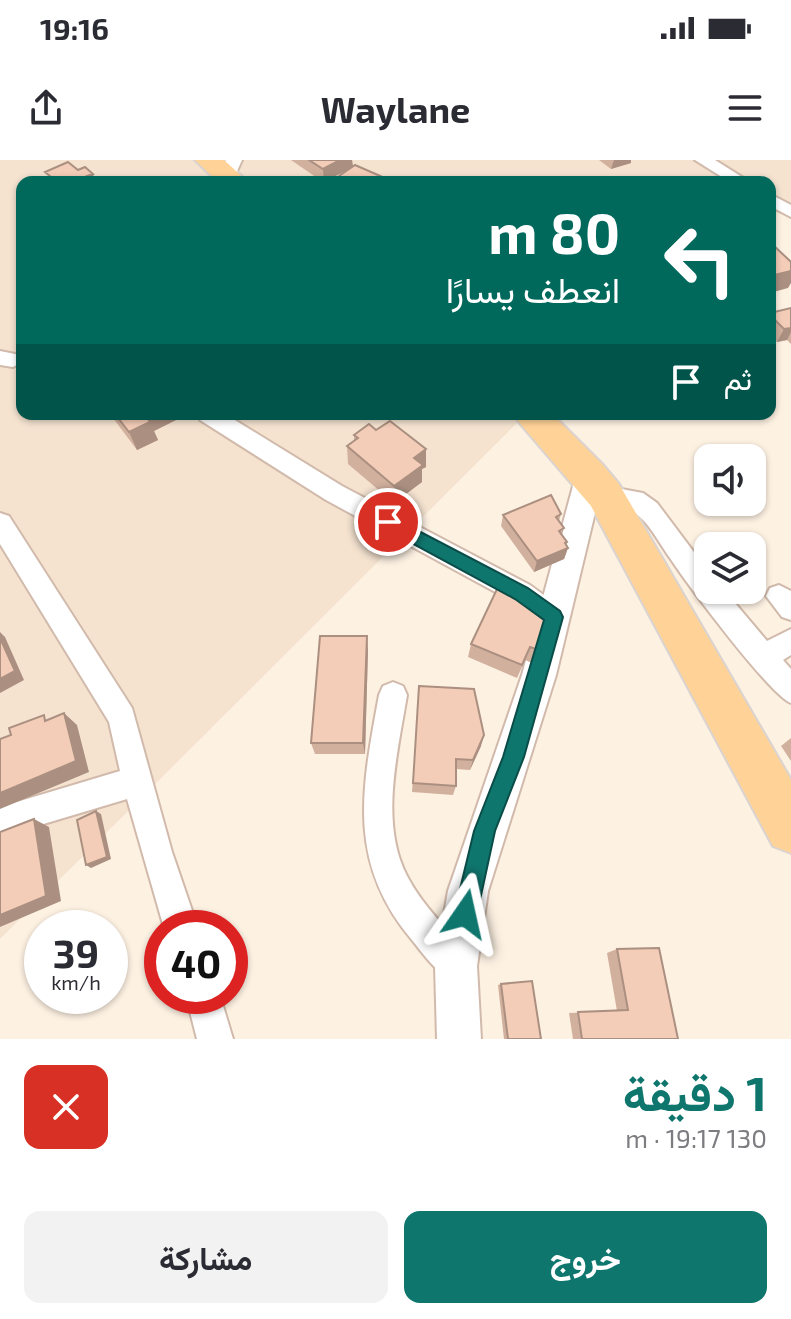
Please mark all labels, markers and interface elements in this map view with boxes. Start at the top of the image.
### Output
text: 19:16 [40,10,109,46]
icon: share [24,86,68,130]
icon: menu [723,86,767,130]
text: Waylane [321,87,470,130]
text: 80 m [488,198,620,265]
icon: left [648,208,752,312]
text: انعطف يسارًا [446,267,620,310]
icon: arrive [664,360,708,404]
text: ثم [724,360,752,396]
map controls [694,444,766,604]
button: sound [694,444,766,516]
pin [354,488,422,556]
icon: arrive [366,500,410,544]
button: layers [694,532,766,604]
position arrow [423,872,507,956]
speed limit sign: 40 [144,910,248,1014]
text: 39 [53,928,99,976]
text: km/h [51,970,101,994]
text: 1 دقيقة [623,1063,767,1121]
button: close [24,1065,108,1149]
text: 130 m · 19:17 [625,1122,767,1153]
button: مشاركة [24,1211,388,1303]
button: خروج [404,1211,767,1303]

